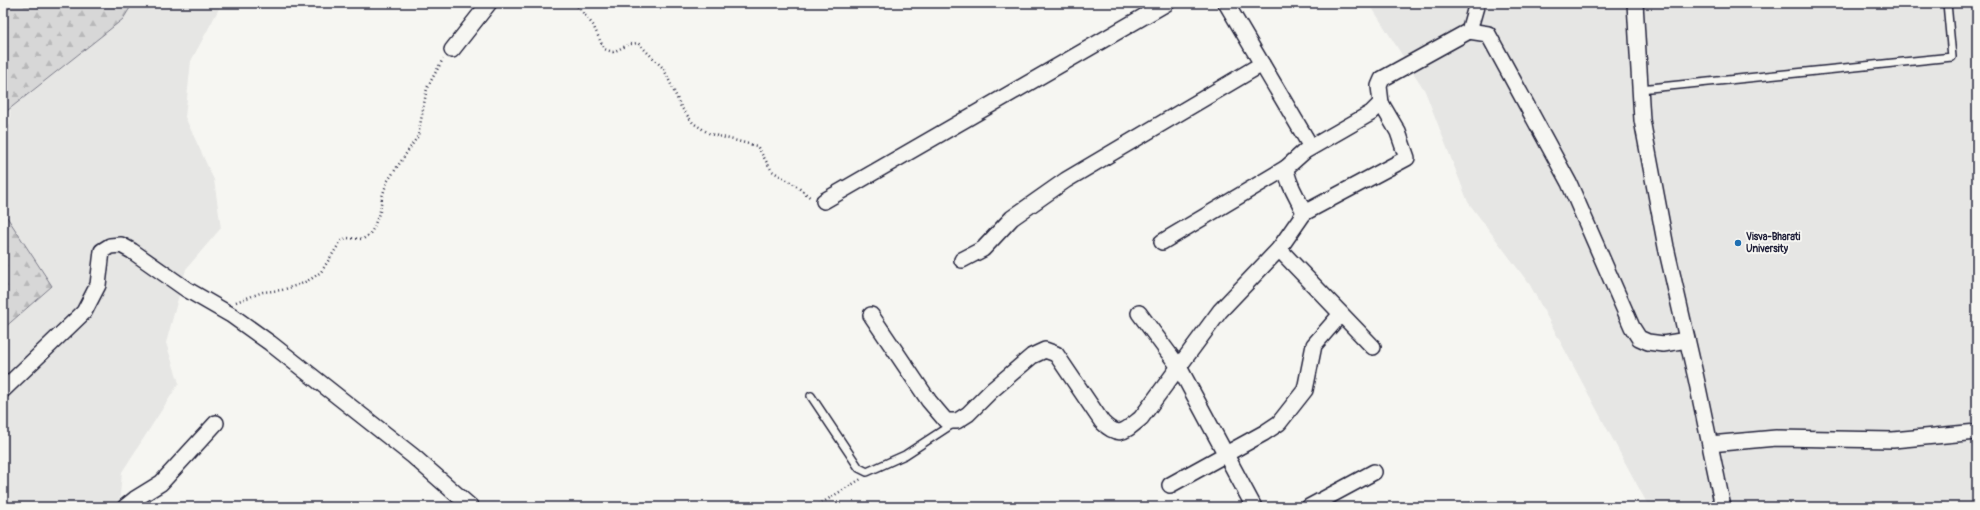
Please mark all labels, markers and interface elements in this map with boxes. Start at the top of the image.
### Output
place label: Visva-Bharati University [1746,231,1801,255]
marker: Visva-Bharati University [1733,238,1743,248]

